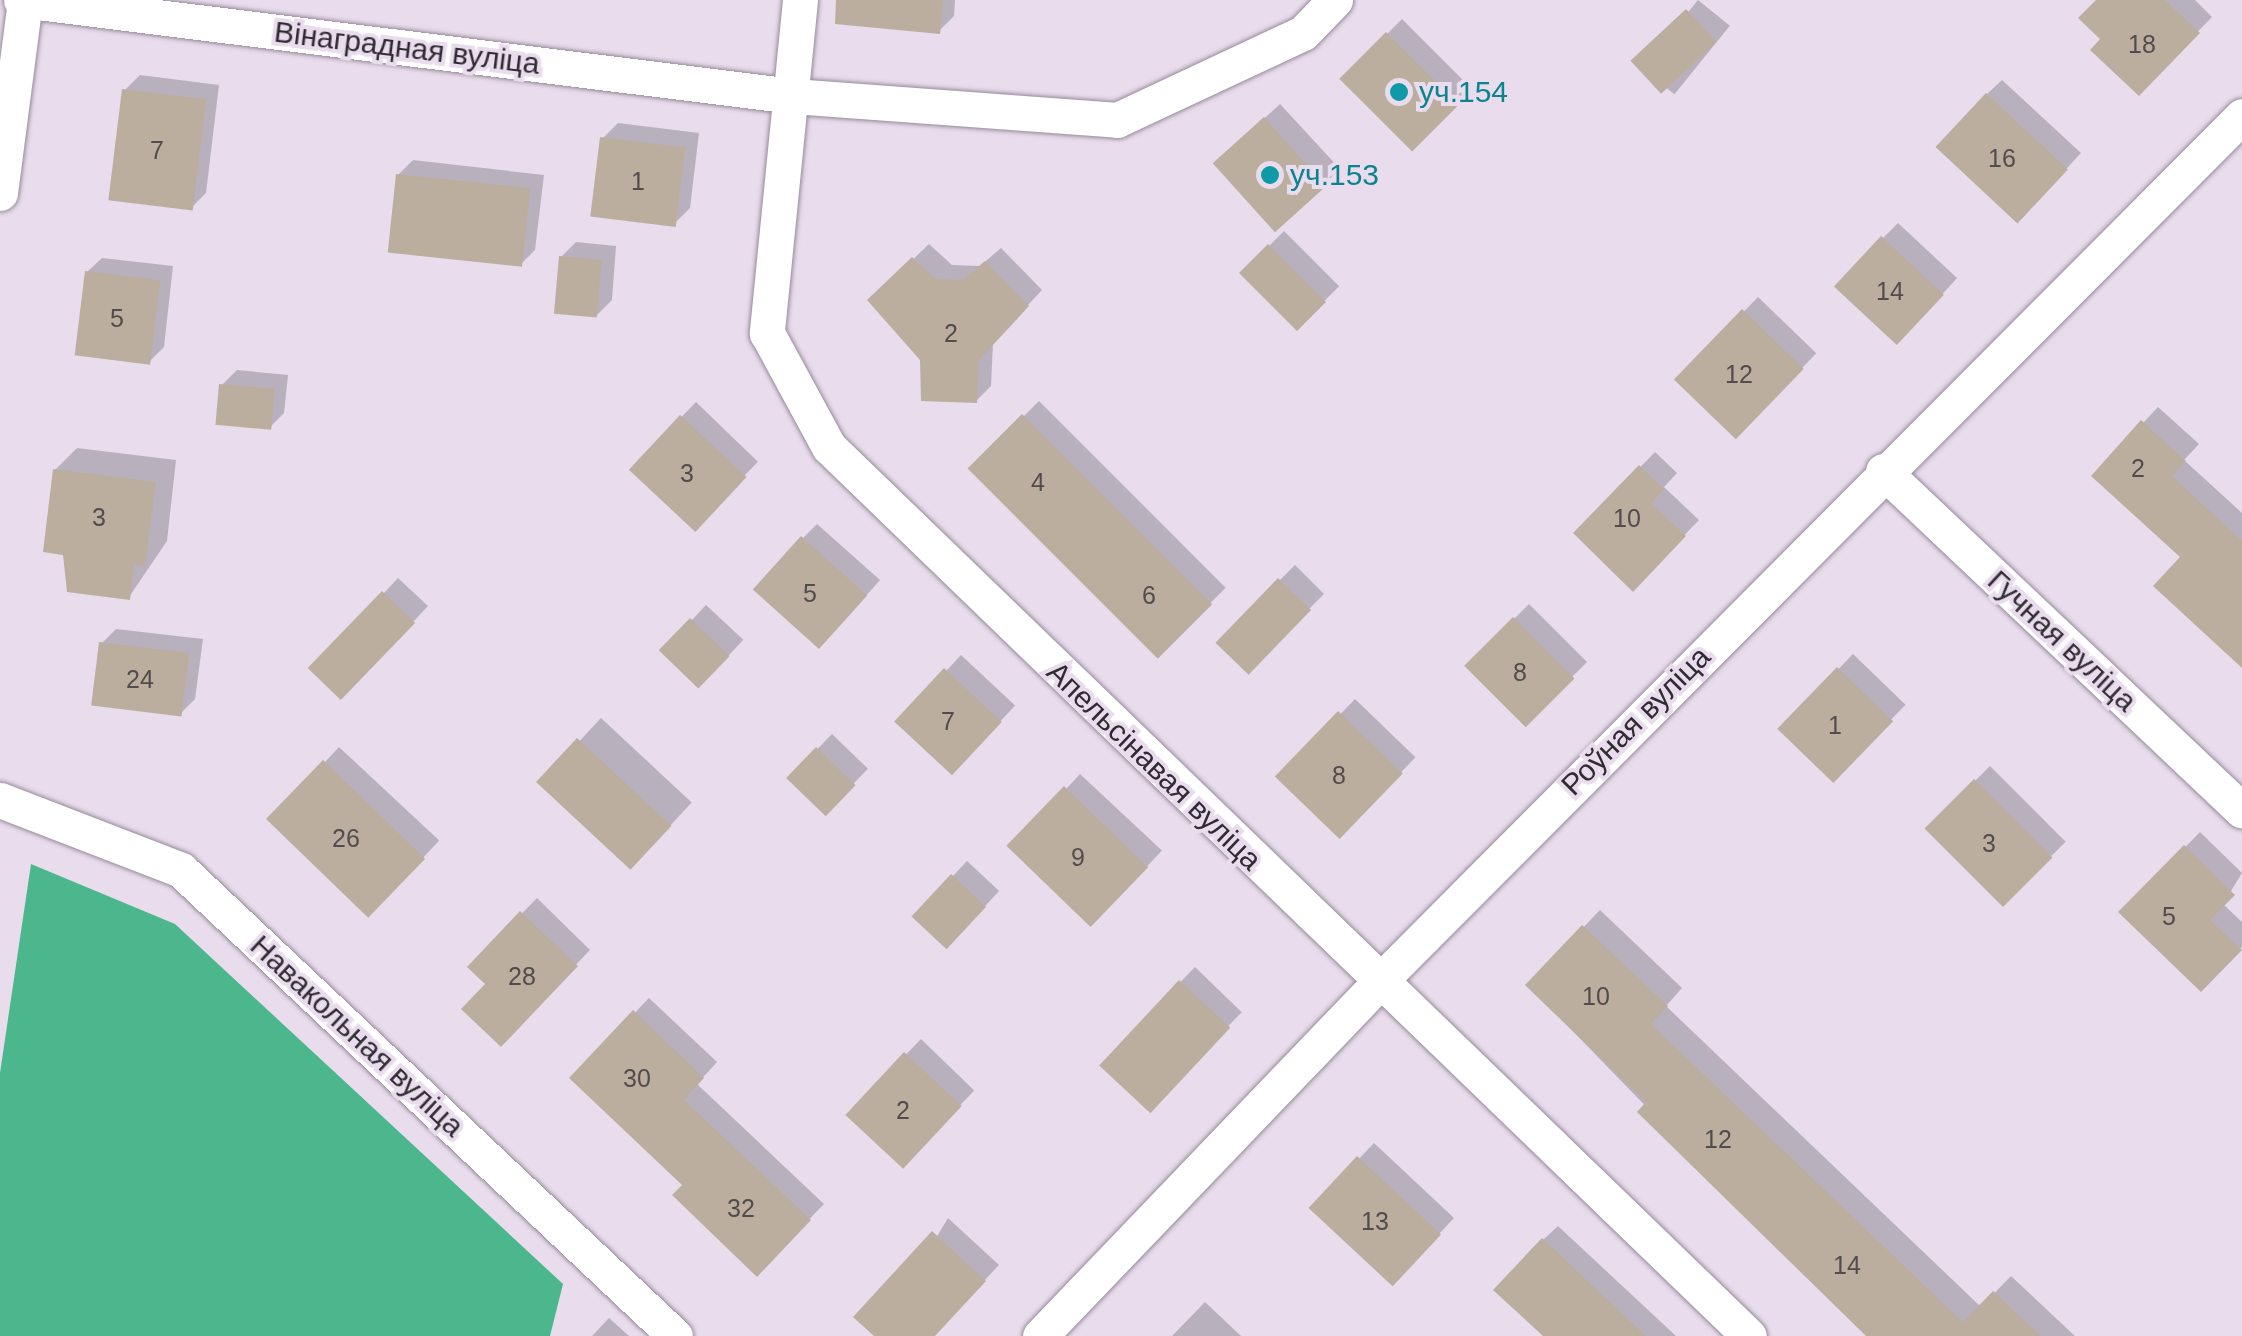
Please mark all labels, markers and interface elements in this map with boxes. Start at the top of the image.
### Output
street label: Вінаградная вуліца [272,14,542,82]
house number: 18 [2128,29,2156,59]
place label: уч.154 [1419,74,1508,110]
marker: уч.154 [1388,81,1410,103]
house number: 7 [150,135,164,165]
house number: 16 [1988,143,2016,173]
place label: уч.153 [1290,157,1379,193]
marker: уч.153 [1259,164,1281,186]
house number: 1 [631,166,645,196]
house number: 14 [1876,276,1904,306]
house number: 5 [110,303,124,333]
house number: 2 [944,318,958,348]
house number: 12 [1725,359,1753,389]
house number: 2 [2131,453,2145,483]
house number: 3 [680,458,694,488]
house number: 4 [1031,467,1045,497]
house number: 3 [92,502,106,532]
house number: 10 [1613,503,1641,533]
street label: Гучная вуліца [1980,563,2144,719]
house number: 5 [803,578,817,608]
house number: 6 [1142,580,1156,610]
street label: Роўная вуліца [1554,639,1718,803]
street label: Апельсінавая вуліца [1039,654,1269,878]
house number: 8 [1513,657,1527,687]
house number: 24 [126,664,154,694]
house number: 7 [941,706,955,736]
house number: 1 [1828,710,1842,740]
house number: 8 [1332,760,1346,790]
house number: 26 [332,823,360,853]
house number: 3 [1982,828,1996,858]
house number: 9 [1071,842,1085,872]
house number: 5 [2162,901,2176,931]
street label: Навакольная вуліца [243,928,471,1144]
house number: 28 [508,961,536,991]
house number: 10 [1582,981,1610,1011]
house number: 30 [623,1063,651,1093]
house number: 2 [896,1095,910,1125]
house number: 12 [1704,1124,1732,1154]
house number: 32 [727,1193,755,1223]
house number: 13 [1361,1206,1389,1236]
house number: 14 [1833,1250,1861,1280]

